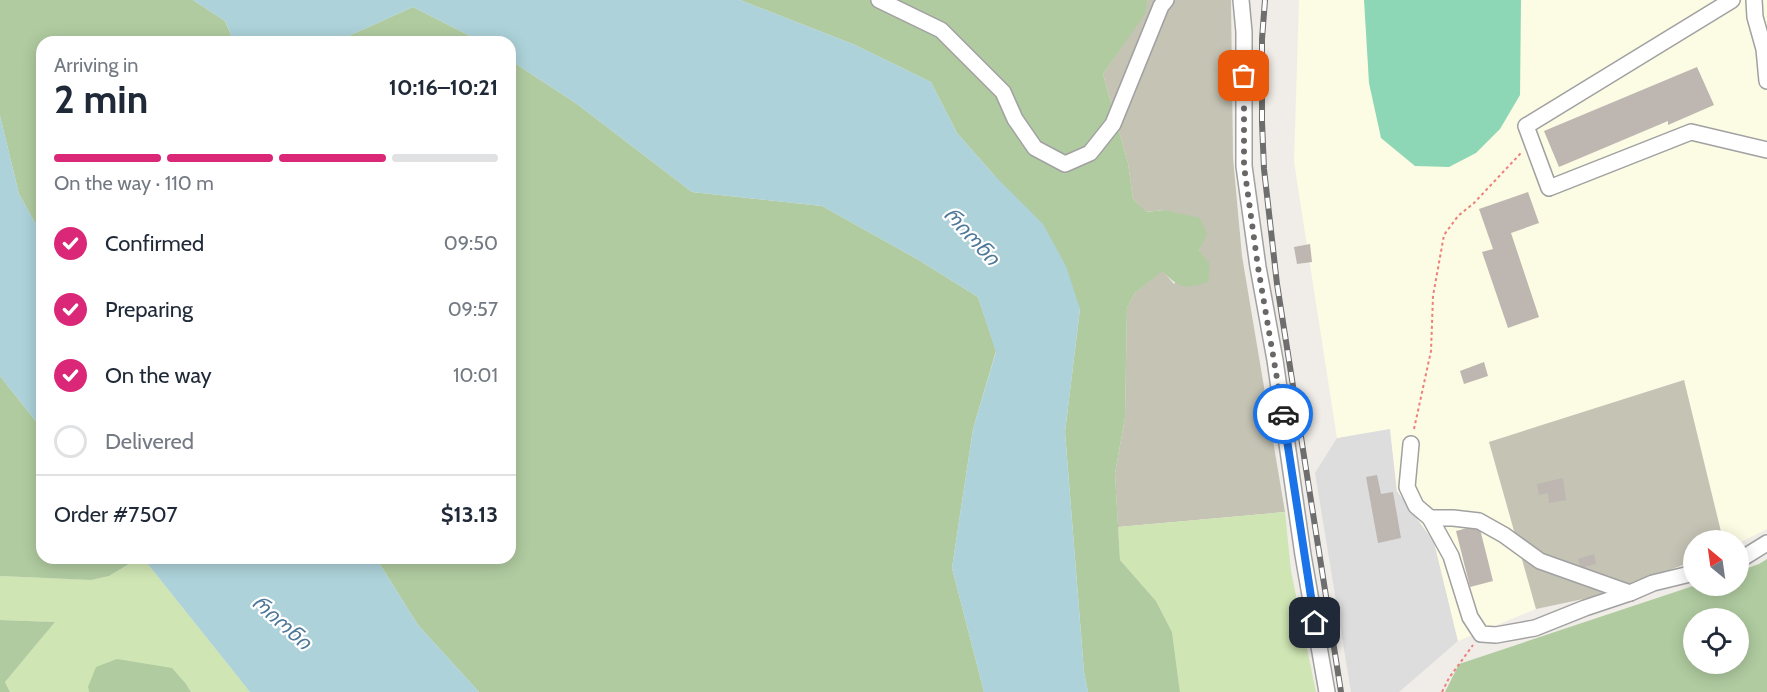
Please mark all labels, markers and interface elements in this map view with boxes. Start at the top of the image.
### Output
pin [1218,50,1269,101]
text: Arriving in [54,53,138,77]
icon: bag [1227,59,1260,92]
text: 10:16–10:21 [389,74,498,101]
text: 2 min [54,75,148,123]
text: On the way · 110 m [54,171,214,195]
water label: რიონი [939,202,1006,271]
icon: check [54,227,87,260]
text: Confirmed [105,230,204,257]
text: 09:50 [444,231,498,255]
icon: check [54,293,87,326]
text: Preparing [105,296,193,323]
text: 09:57 [448,297,498,321]
icon: check [54,359,87,392]
text: On the way [105,362,212,389]
text: 10:01 [453,363,498,387]
courier [1253,384,1313,444]
icon: car [1267,398,1300,431]
text: Delivered [105,428,194,455]
text: Order #7507 [54,501,177,528]
text: $13.13 [441,501,498,528]
north arrow [1683,530,1749,596]
map controls [1683,530,1749,674]
water label: რიონი [247,589,318,655]
pin [1289,597,1340,648]
icon: home [1298,606,1331,639]
button: locate [1683,608,1749,674]

